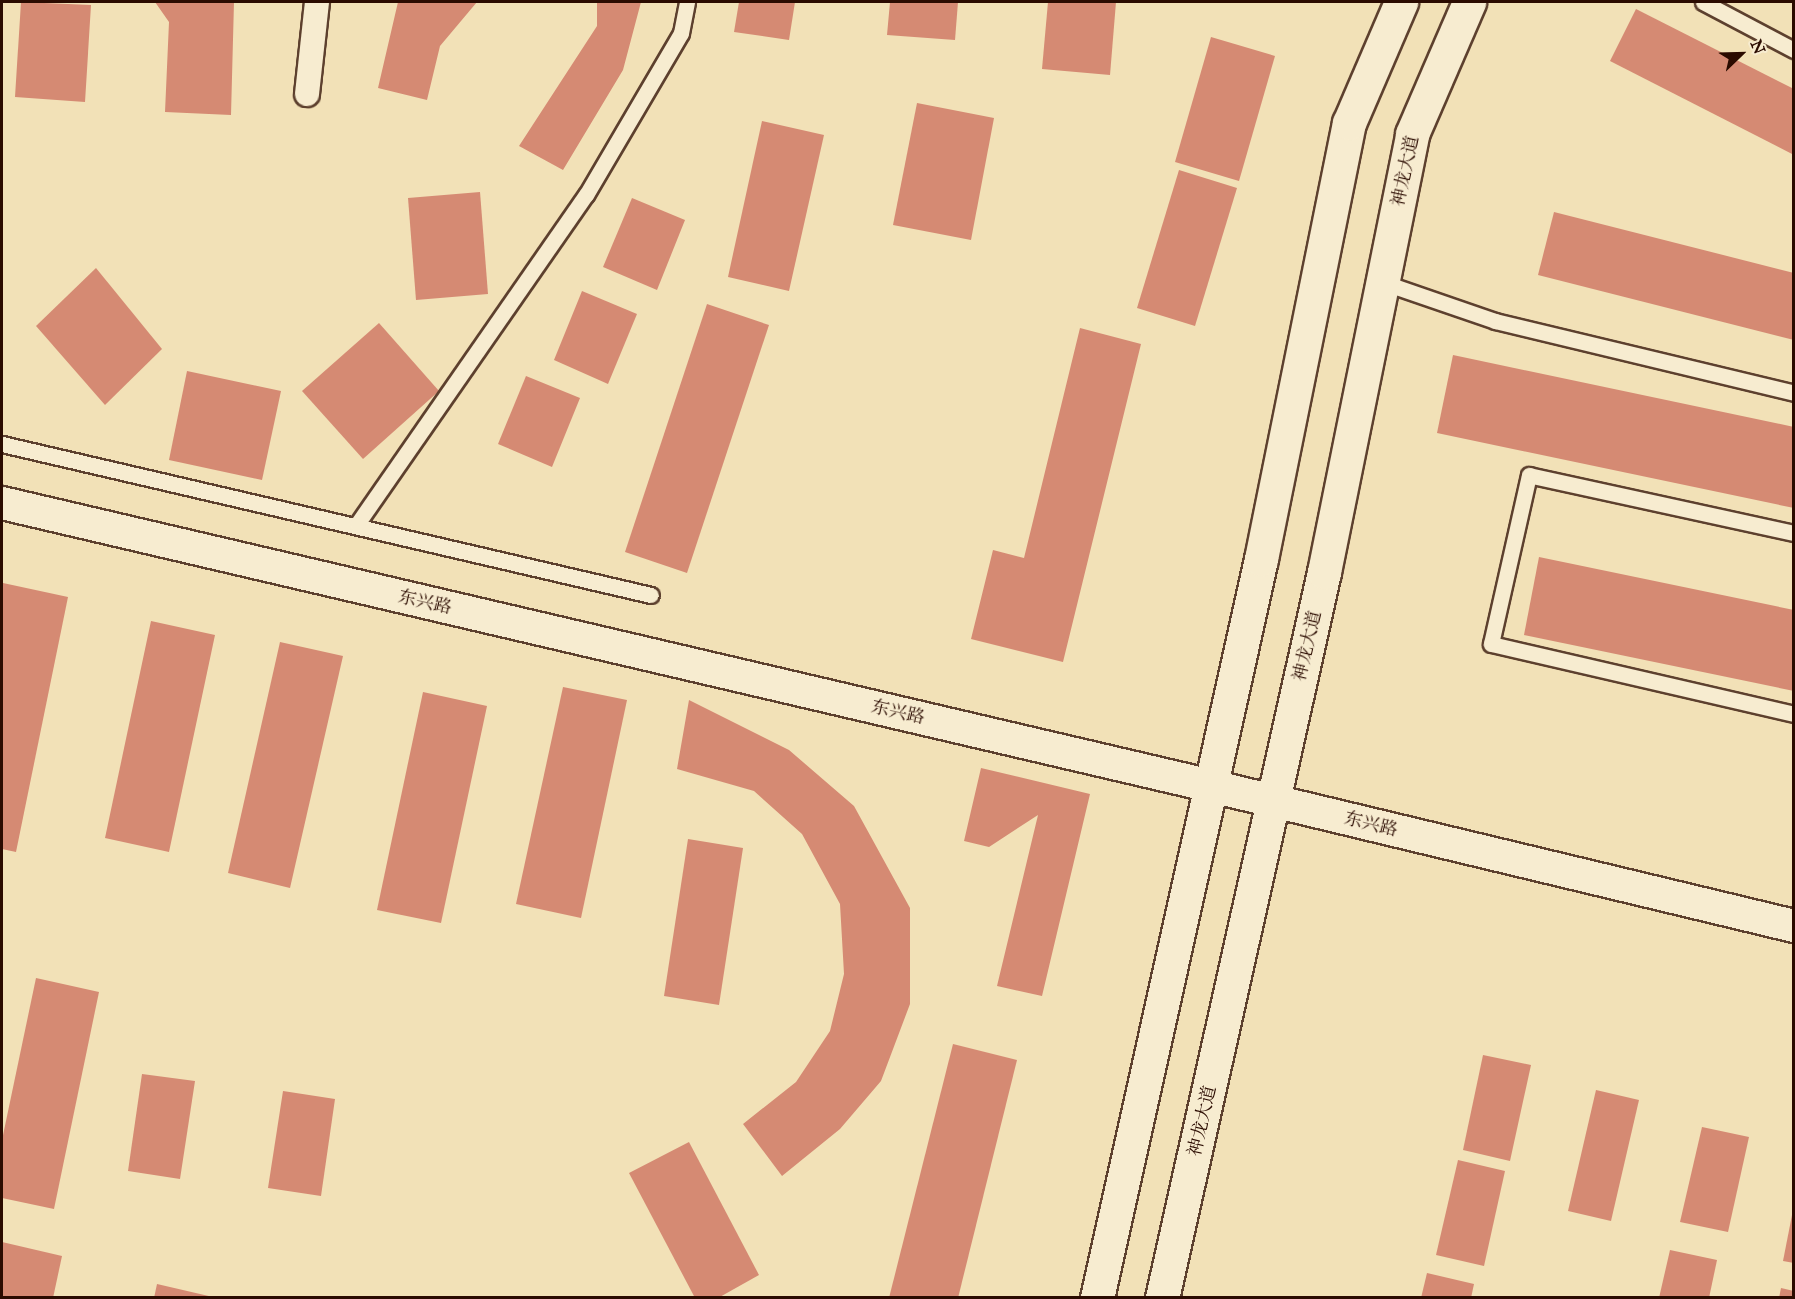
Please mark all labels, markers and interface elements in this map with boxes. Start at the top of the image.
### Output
north arrow [1711,24,1771,84]
text: N [1747,37,1769,57]
street label: 神龙大道 [1387,134,1423,208]
street label: 东兴路 [396,585,454,619]
street label: 神龙大道 [1288,608,1326,684]
street label: 东兴路 [869,695,927,729]
street label: 东兴路 [1342,807,1400,841]
street label: 神龙大道 [1183,1083,1221,1159]

